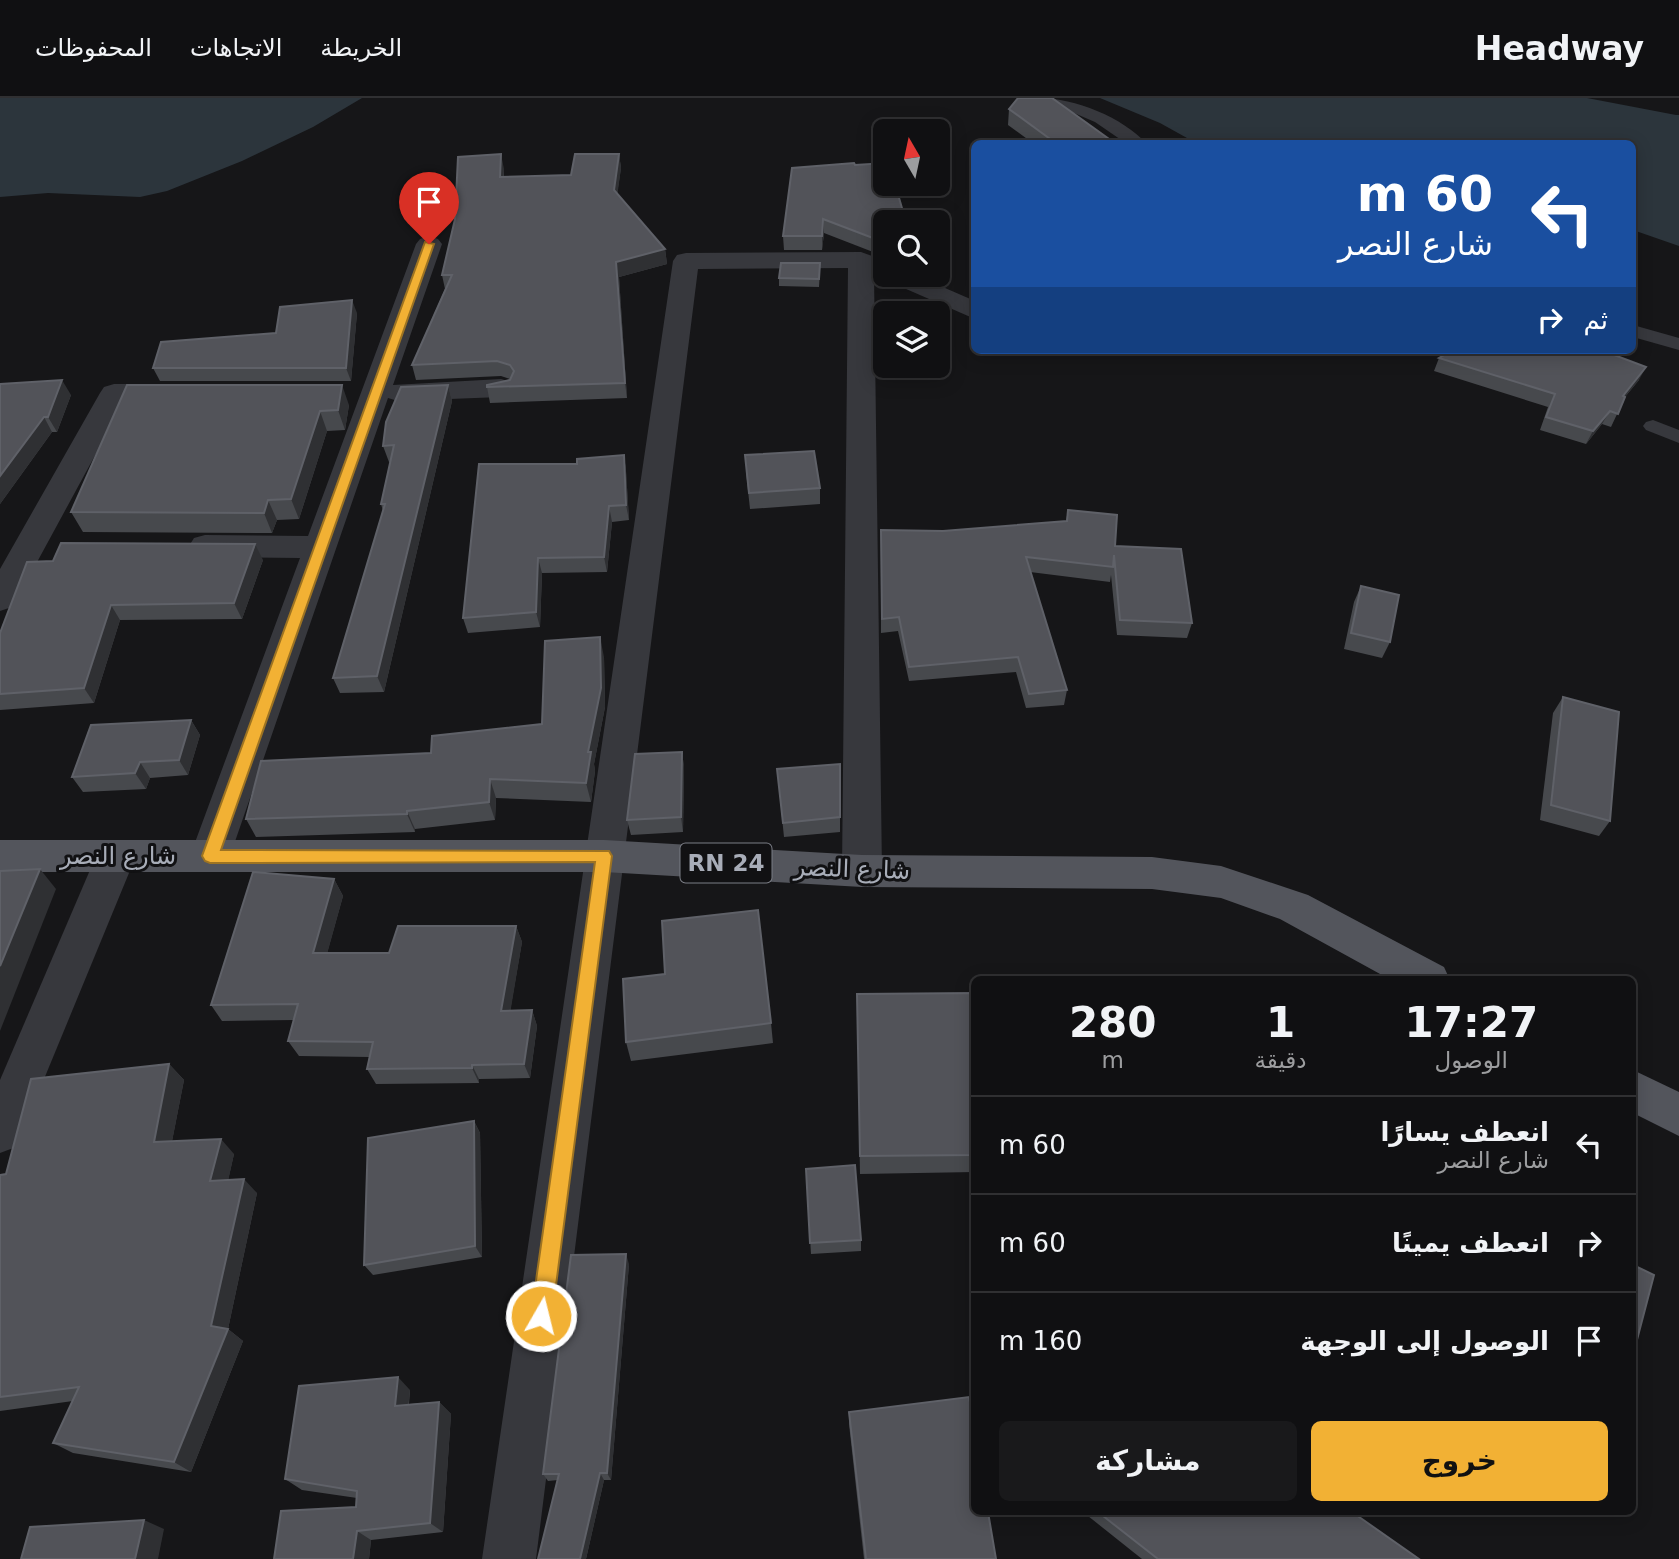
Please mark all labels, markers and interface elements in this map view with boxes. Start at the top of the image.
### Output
text: Headway [1475,29,1644,68]
text: المحفوظات [35,34,152,62]
text: الاتجاهات [190,34,282,62]
text: الخريطة [320,34,402,62]
north arrow [873,119,950,196]
map controls [873,119,950,378]
text: 60 m [1357,166,1493,223]
icon: left [1517,168,1608,259]
pin [399,172,459,244]
icon: arrive [410,183,448,221]
button: search [873,210,950,287]
text: شارع النصر [1338,225,1493,263]
button: layers [873,301,950,378]
icon: right [1531,301,1569,339]
text: ثم [1583,305,1608,335]
street label: شارع النصر [59,842,176,870]
road number: RN 24 [680,844,772,883]
street label: شارع النصر [792,853,911,885]
text: 280 [1069,998,1157,1047]
text: 1 [1266,998,1295,1047]
text: 17:27 [1404,998,1538,1047]
text: m [1102,1047,1124,1073]
text: دقيقة [1254,1047,1307,1073]
text: الوصول [1435,1047,1508,1073]
text: انعطف يسارًا [1380,1117,1549,1147]
icon: left [1570,1126,1608,1164]
text: 60 m [999,1130,1066,1160]
text: شارع النصر [1438,1147,1549,1173]
icon: right [1570,1224,1608,1262]
text: 60 m [999,1228,1066,1258]
text: انعطف يمينًا [1392,1228,1549,1258]
position arrow [504,1279,578,1353]
icon: arrive [1570,1322,1608,1360]
text: 160 m [999,1326,1082,1356]
text: الوصول إلى الوجهة [1300,1326,1549,1356]
button: مشاركة [999,1421,1297,1501]
button: خروج [1311,1421,1608,1501]

